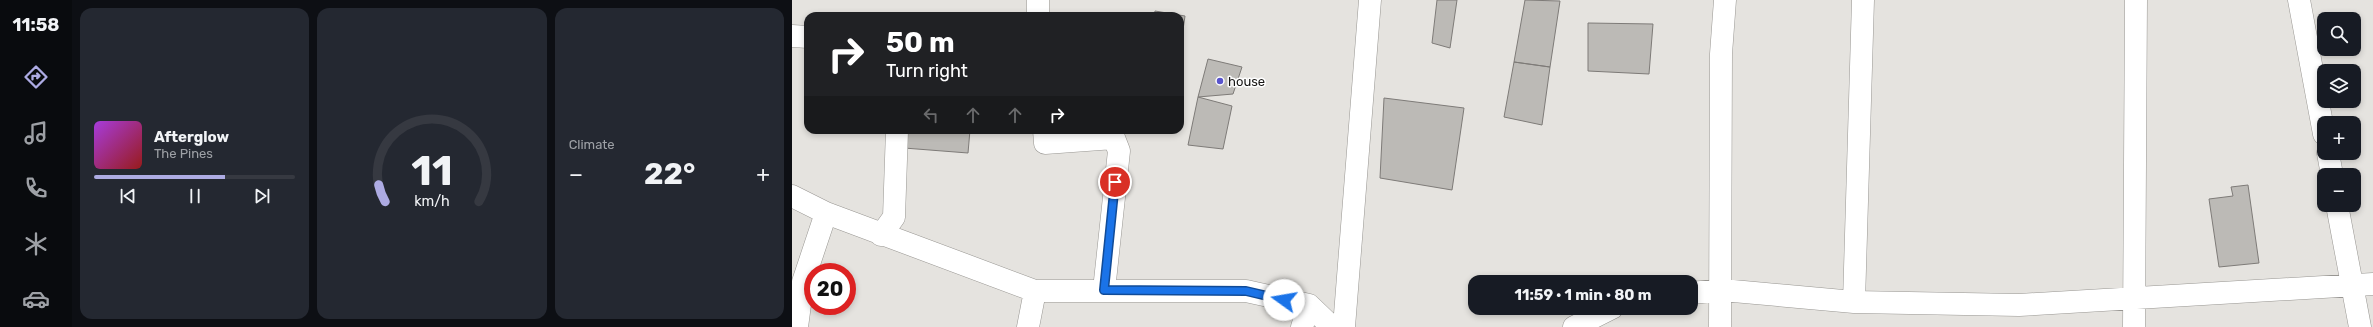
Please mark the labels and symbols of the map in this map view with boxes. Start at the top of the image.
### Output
place label: house [1228,74,1265,89]
marker: house [1215,76,1225,86]
pin [1098,165,1132,199]
speed limit sign: 20 [804,263,856,315]
position arrow [1263,279,1305,321]

